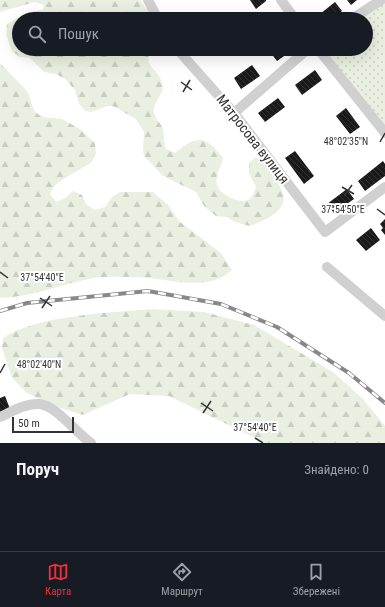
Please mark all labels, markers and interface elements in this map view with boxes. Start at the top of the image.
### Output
search box [12,12,373,56]
icon: search [26,23,48,45]
text: Пошук [58,25,99,43]
street label: Матросова вулиця [213,91,293,187]
text: 48°02'35"N [324,136,368,147]
text: 37°54'50"E [321,204,365,215]
text: 37°54'40"E [20,272,64,283]
text: 48°02'40"N [17,359,61,370]
scale bar [12,415,74,434]
text: 50 m [18,417,40,430]
text: 37°54'40"E [233,422,277,433]
text: Поруч [16,459,59,479]
text: Знайдено: 0 [304,462,369,477]
tab: Карта [45,561,71,598]
tab: Маршрут [161,561,203,598]
tab: Збережені [293,561,340,598]

